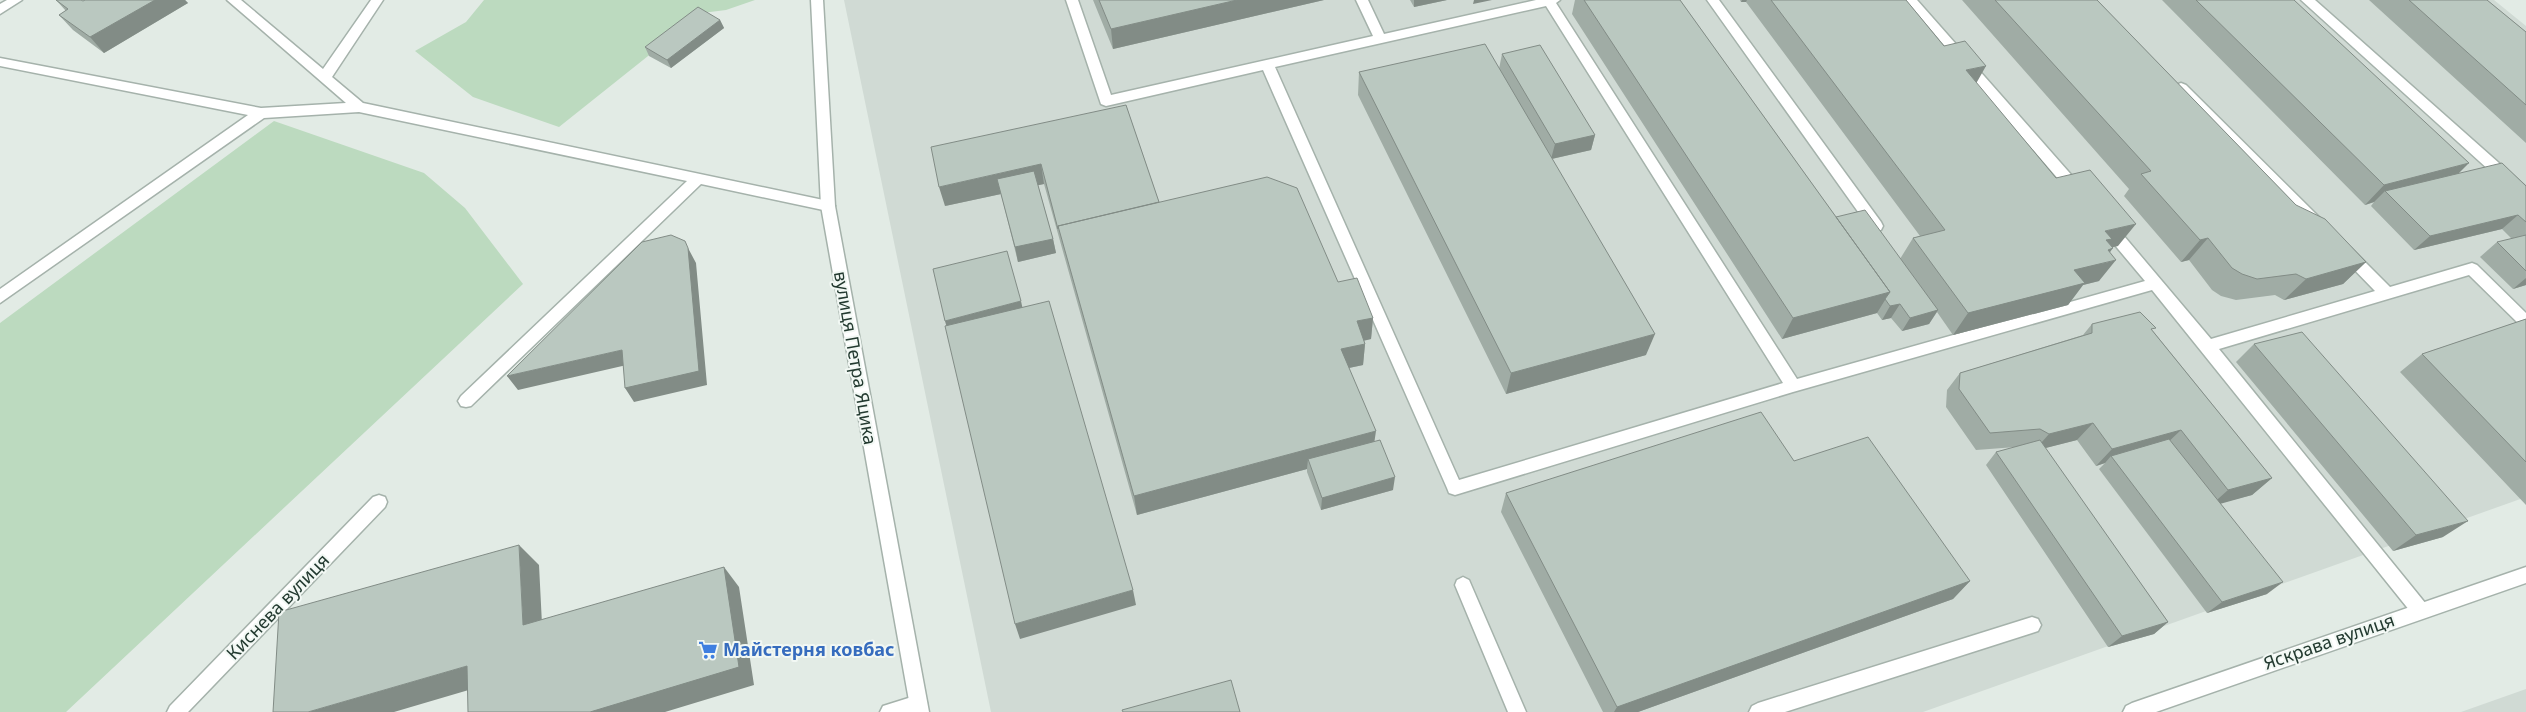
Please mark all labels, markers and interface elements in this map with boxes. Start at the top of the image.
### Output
street label: вулиця Петра Яцика [829,269,883,447]
street label: Киснева вулиця [221,548,334,664]
street label: Яскрава вулиця [2260,607,2397,675]
place label: Майстерня ковбас [723,637,895,661]
supermarket icon: Майстерня ковбас [697,639,719,661]

